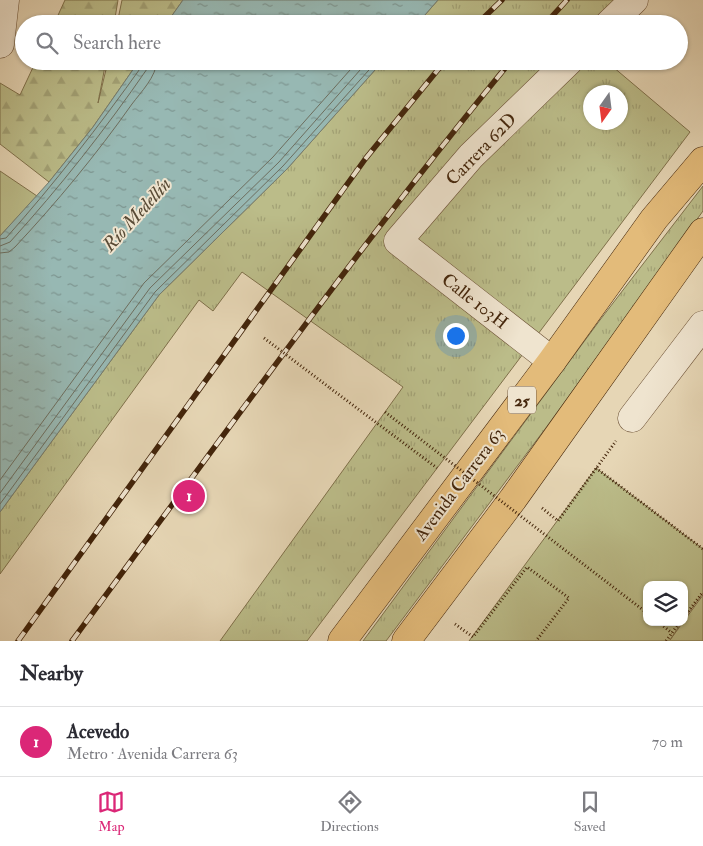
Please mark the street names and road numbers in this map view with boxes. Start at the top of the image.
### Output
street label: Carrera 62D [441,108,522,190]
street label: Calle 103H [437,268,513,335]
road number: 25 [508,386,536,414]
street label: Avenida Carrera 63 [409,423,509,546]

